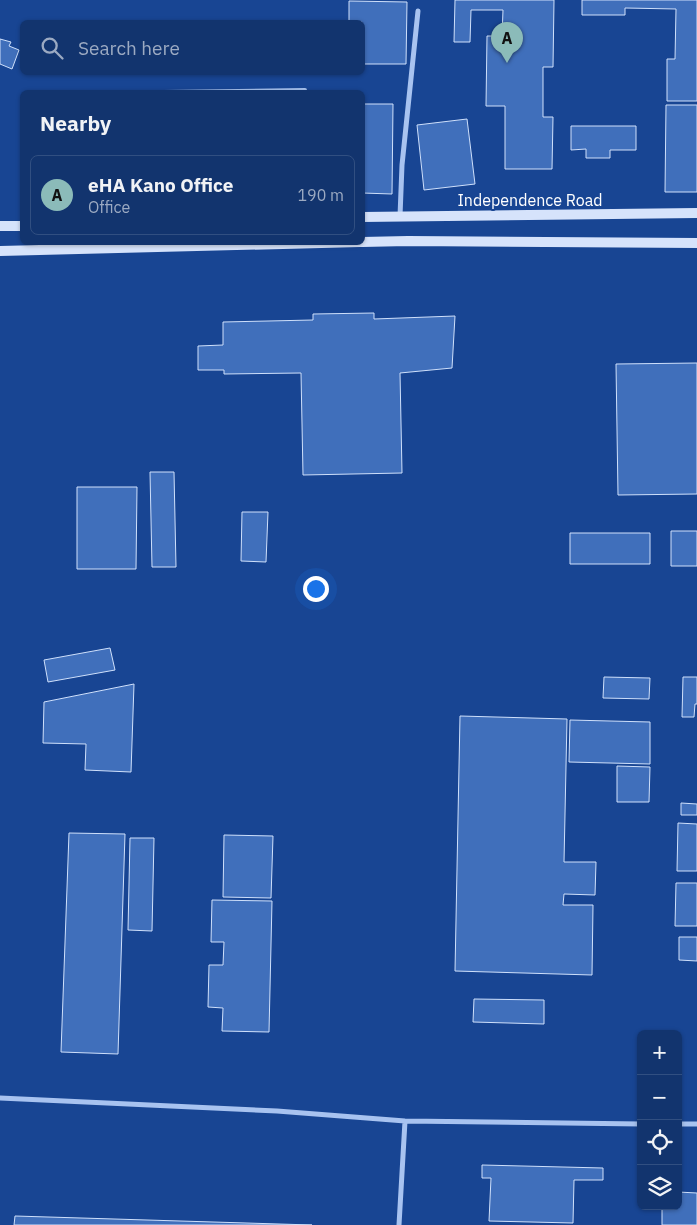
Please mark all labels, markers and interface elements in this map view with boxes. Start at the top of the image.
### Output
search box [20,20,365,75]
pin: A [491,22,523,63]
icon: search [38,34,66,62]
text: Search here [78,36,180,60]
text: Nearby [40,109,111,137]
text: eHA Kano Office [88,173,234,197]
text: A [52,185,62,205]
text: 190 m [297,185,344,205]
street label: Independence Road [457,190,603,210]
text: Office [88,197,130,217]
your location [303,576,329,602]
map controls [637,1030,682,1210]
button: + [637,1030,682,1075]
button: − [637,1075,682,1120]
button: locate [637,1120,682,1165]
button: layers [637,1165,682,1210]

